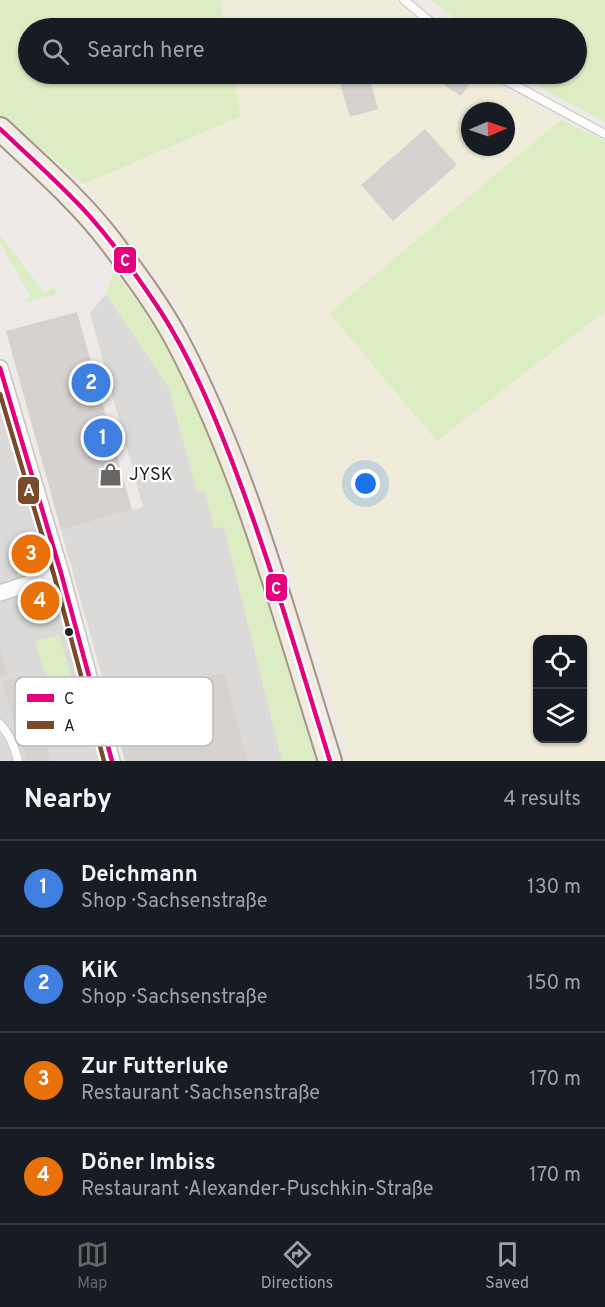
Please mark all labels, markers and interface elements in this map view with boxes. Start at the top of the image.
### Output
search box [18,18,587,84]
icon: search [39,35,72,68]
text: Search here [87,38,205,65]
north arrow [461,102,515,156]
line badge: C [113,246,137,274]
text: C [120,252,130,272]
pin: 2 [72,360,110,406]
pin: 1 [84,416,122,460]
shop icon: JYSK [98,462,124,488]
place label: JYSK [129,464,173,487]
your location [351,469,380,498]
line badge: A [17,476,40,505]
text: A [23,482,35,502]
pin: 3 [12,532,51,576]
line badge: C [265,573,288,602]
pin: 4 [20,578,60,624]
text: C [271,580,281,600]
unlabelled marker [63,626,75,638]
map controls [533,635,587,743]
button: locate [533,635,587,689]
legend [15,677,213,746]
button: layers [533,689,587,743]
text: C [64,690,74,710]
text: A [64,717,75,737]
text: Nearby [24,784,112,817]
text: 4 results [504,787,581,813]
text: Deichmann [81,862,198,889]
text: 1 [40,875,48,901]
text: 130 m [527,875,581,901]
text: Shop · Sachsenstraße [81,889,267,915]
text: KiK [81,958,118,985]
text: 2 [37,971,50,997]
text: 150 m [527,971,581,997]
text: Shop · Sachsenstraße [81,985,267,1011]
text: Zur Futterluke [81,1054,229,1081]
text: 3 [38,1067,50,1093]
text: 170 m [529,1067,581,1093]
text: Restaurant · Sachsenstraße [81,1081,320,1107]
text: Döner Imbiss [81,1150,216,1177]
text: 4 [37,1163,50,1189]
text: 170 m [529,1163,581,1189]
text: Restaurant · Alexander-Puschkin-Straße [81,1177,434,1203]
tab: Map [76,1238,109,1294]
tab: Directions [261,1238,333,1294]
tab: Saved [485,1238,529,1294]

